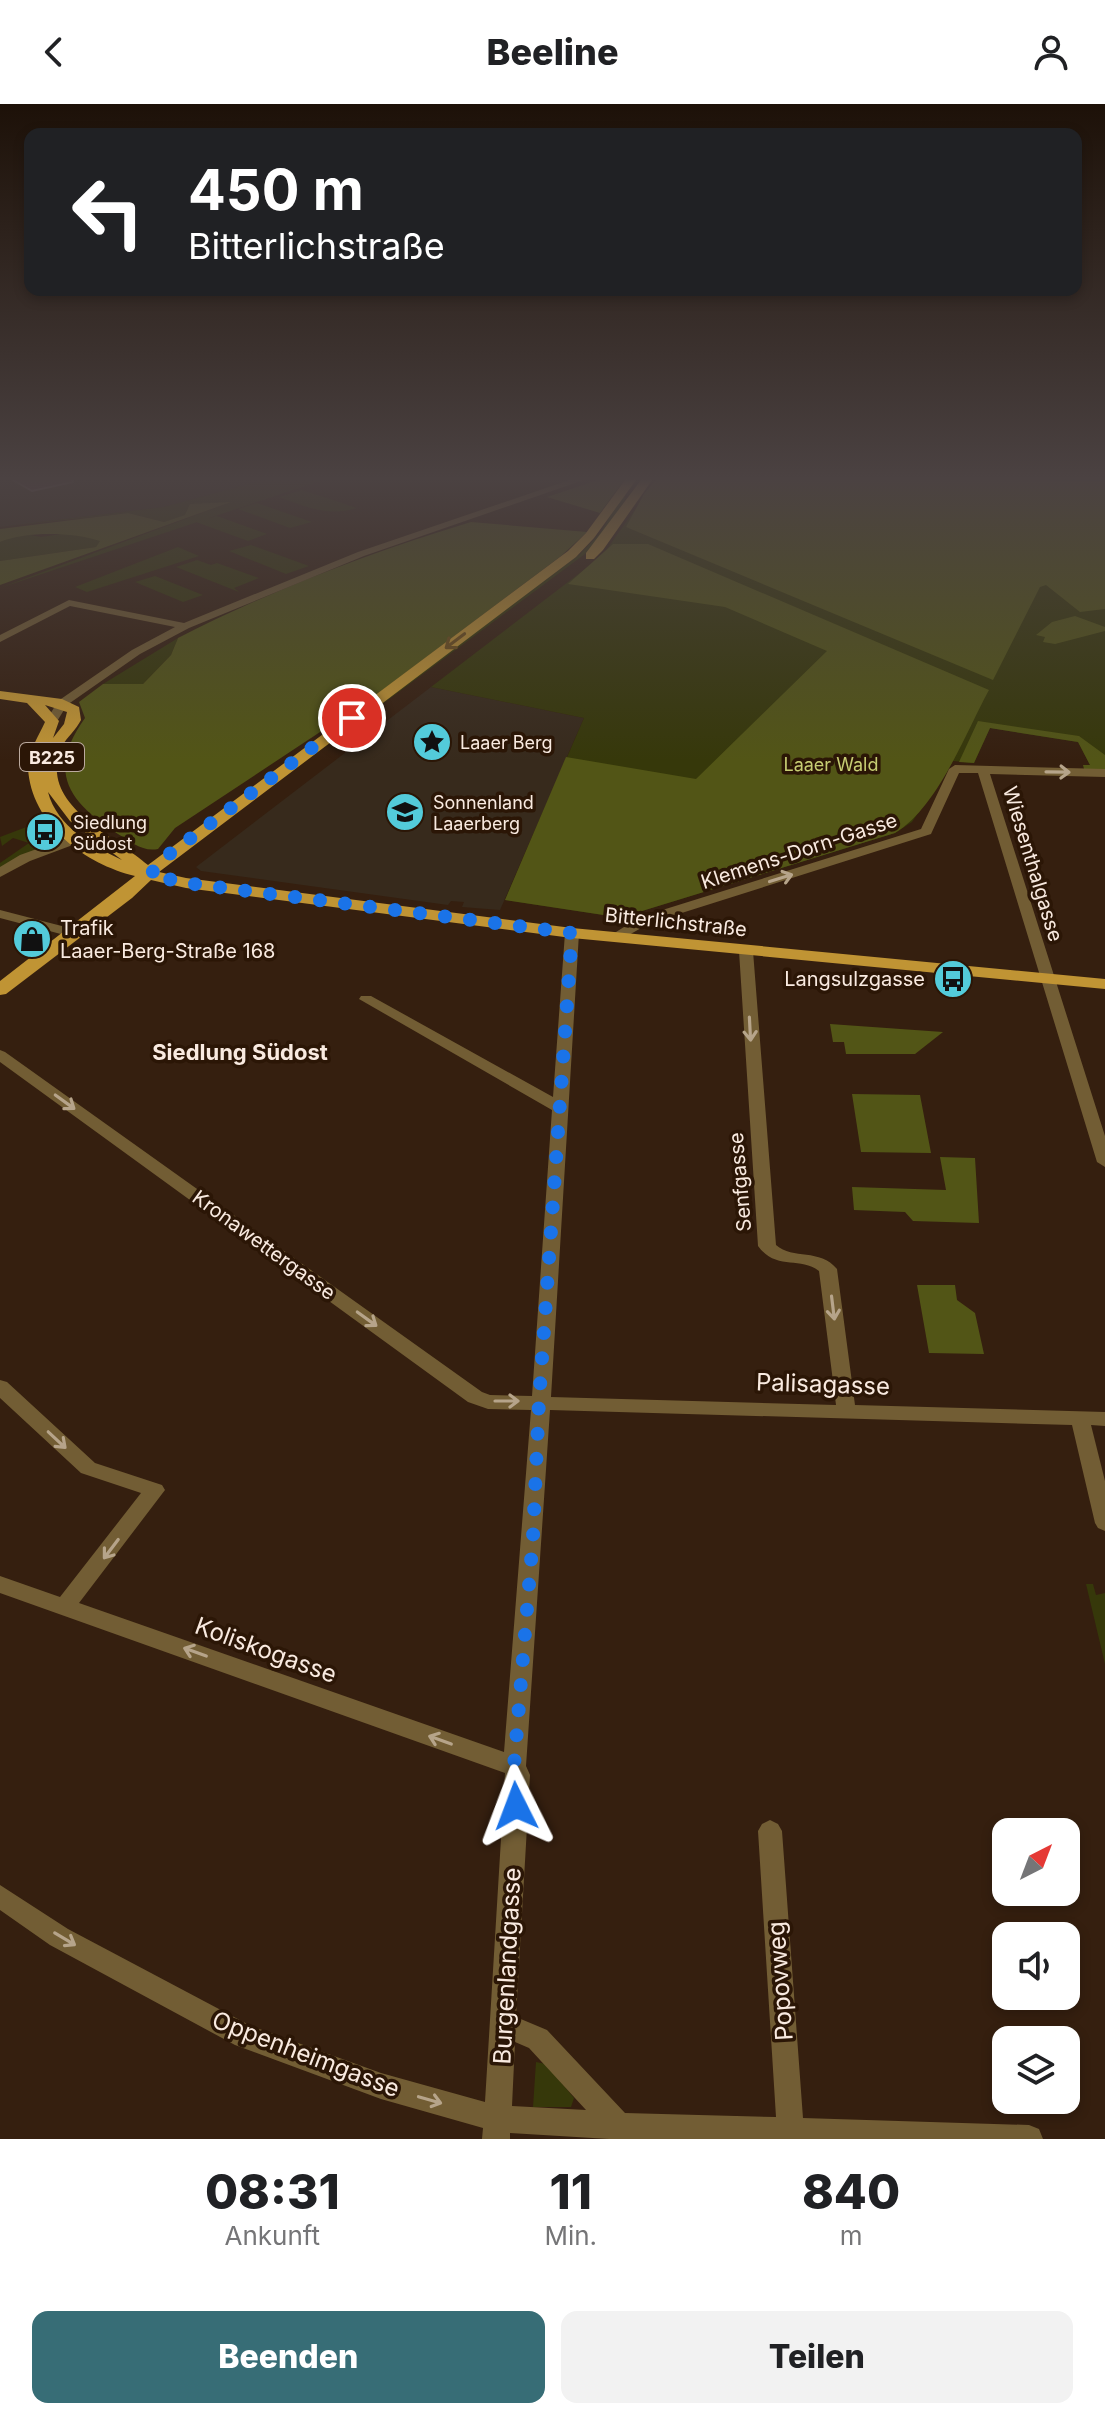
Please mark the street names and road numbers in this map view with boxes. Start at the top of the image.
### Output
road number: B225 [20,743,84,771]
street label: Wiesenthalgasse [998,784,1068,944]
street label: Klemens-Dorn-Gasse [698,808,900,894]
street label: Bitterlichstraße [604,903,748,941]
street label: Senfgasse [724,1131,756,1233]
street label: Kronawettergasse [188,1185,340,1305]
street label: Palisagasse [755,1367,891,1401]
street label: Koliskogasse [191,1611,341,1689]
street label: Burgenlandgasse [487,1867,527,2065]
street label: Popovweg [761,1920,799,2042]
street label: Oppenheimgasse [208,2005,404,2103]

